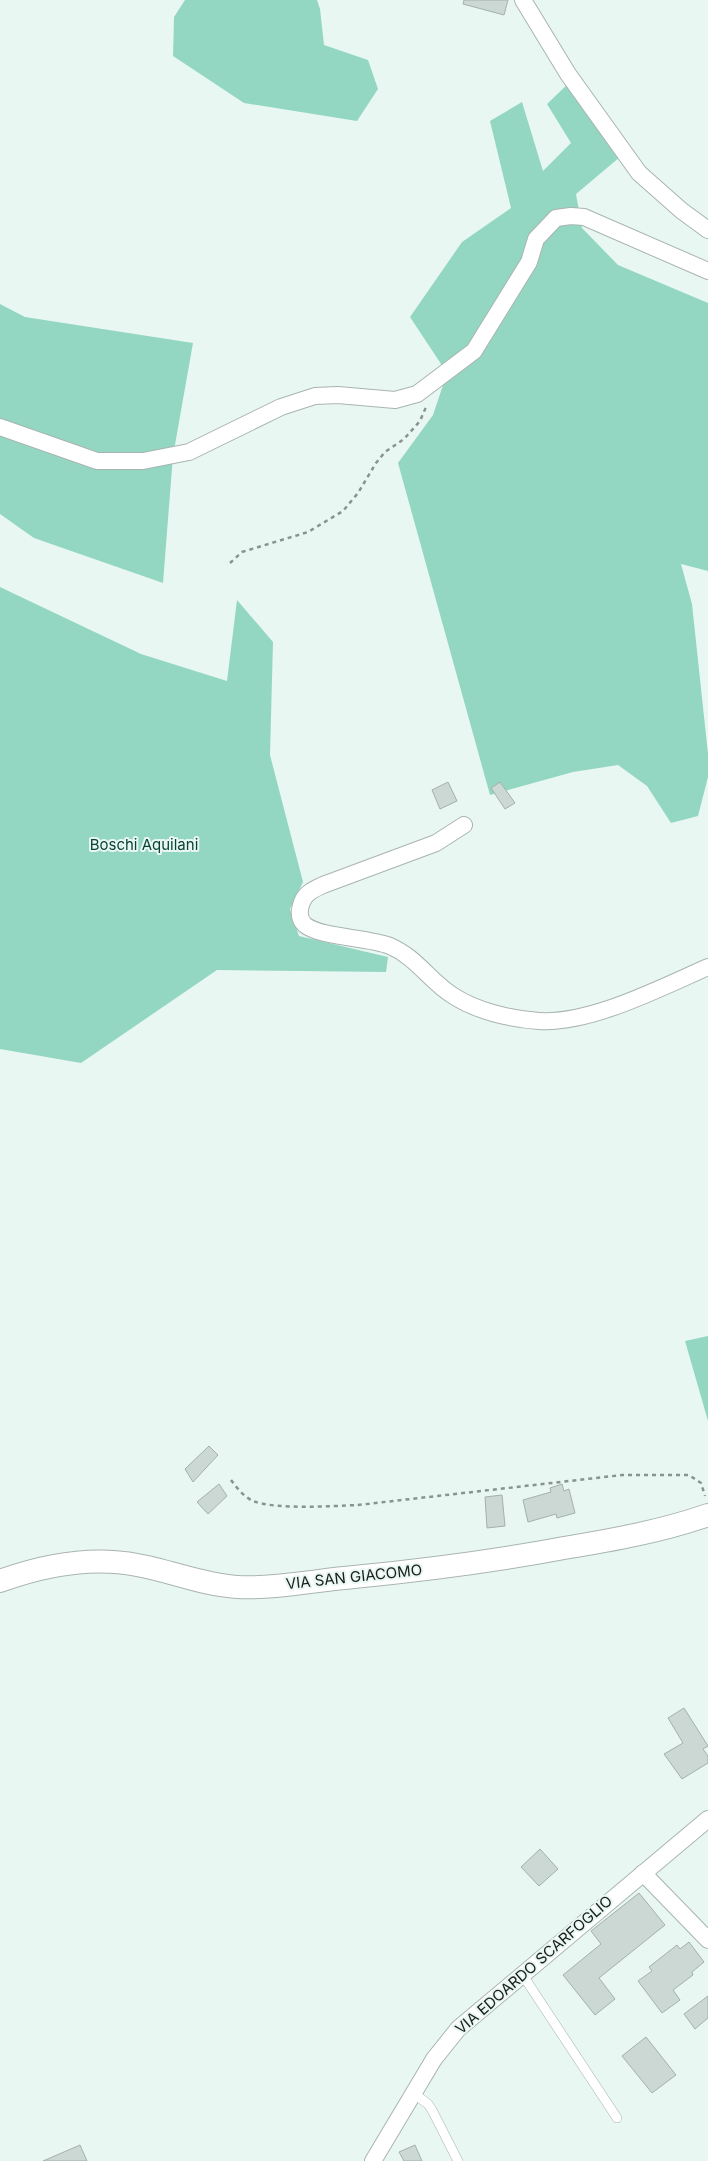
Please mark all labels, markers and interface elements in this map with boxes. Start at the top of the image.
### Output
park label: Boschi Aquilani [90,835,198,854]
street label: VIA SAN GIACOMO [285,1560,423,1593]
street label: VIA EDOARDO SCARFOGLIO [451,1891,616,2038]

